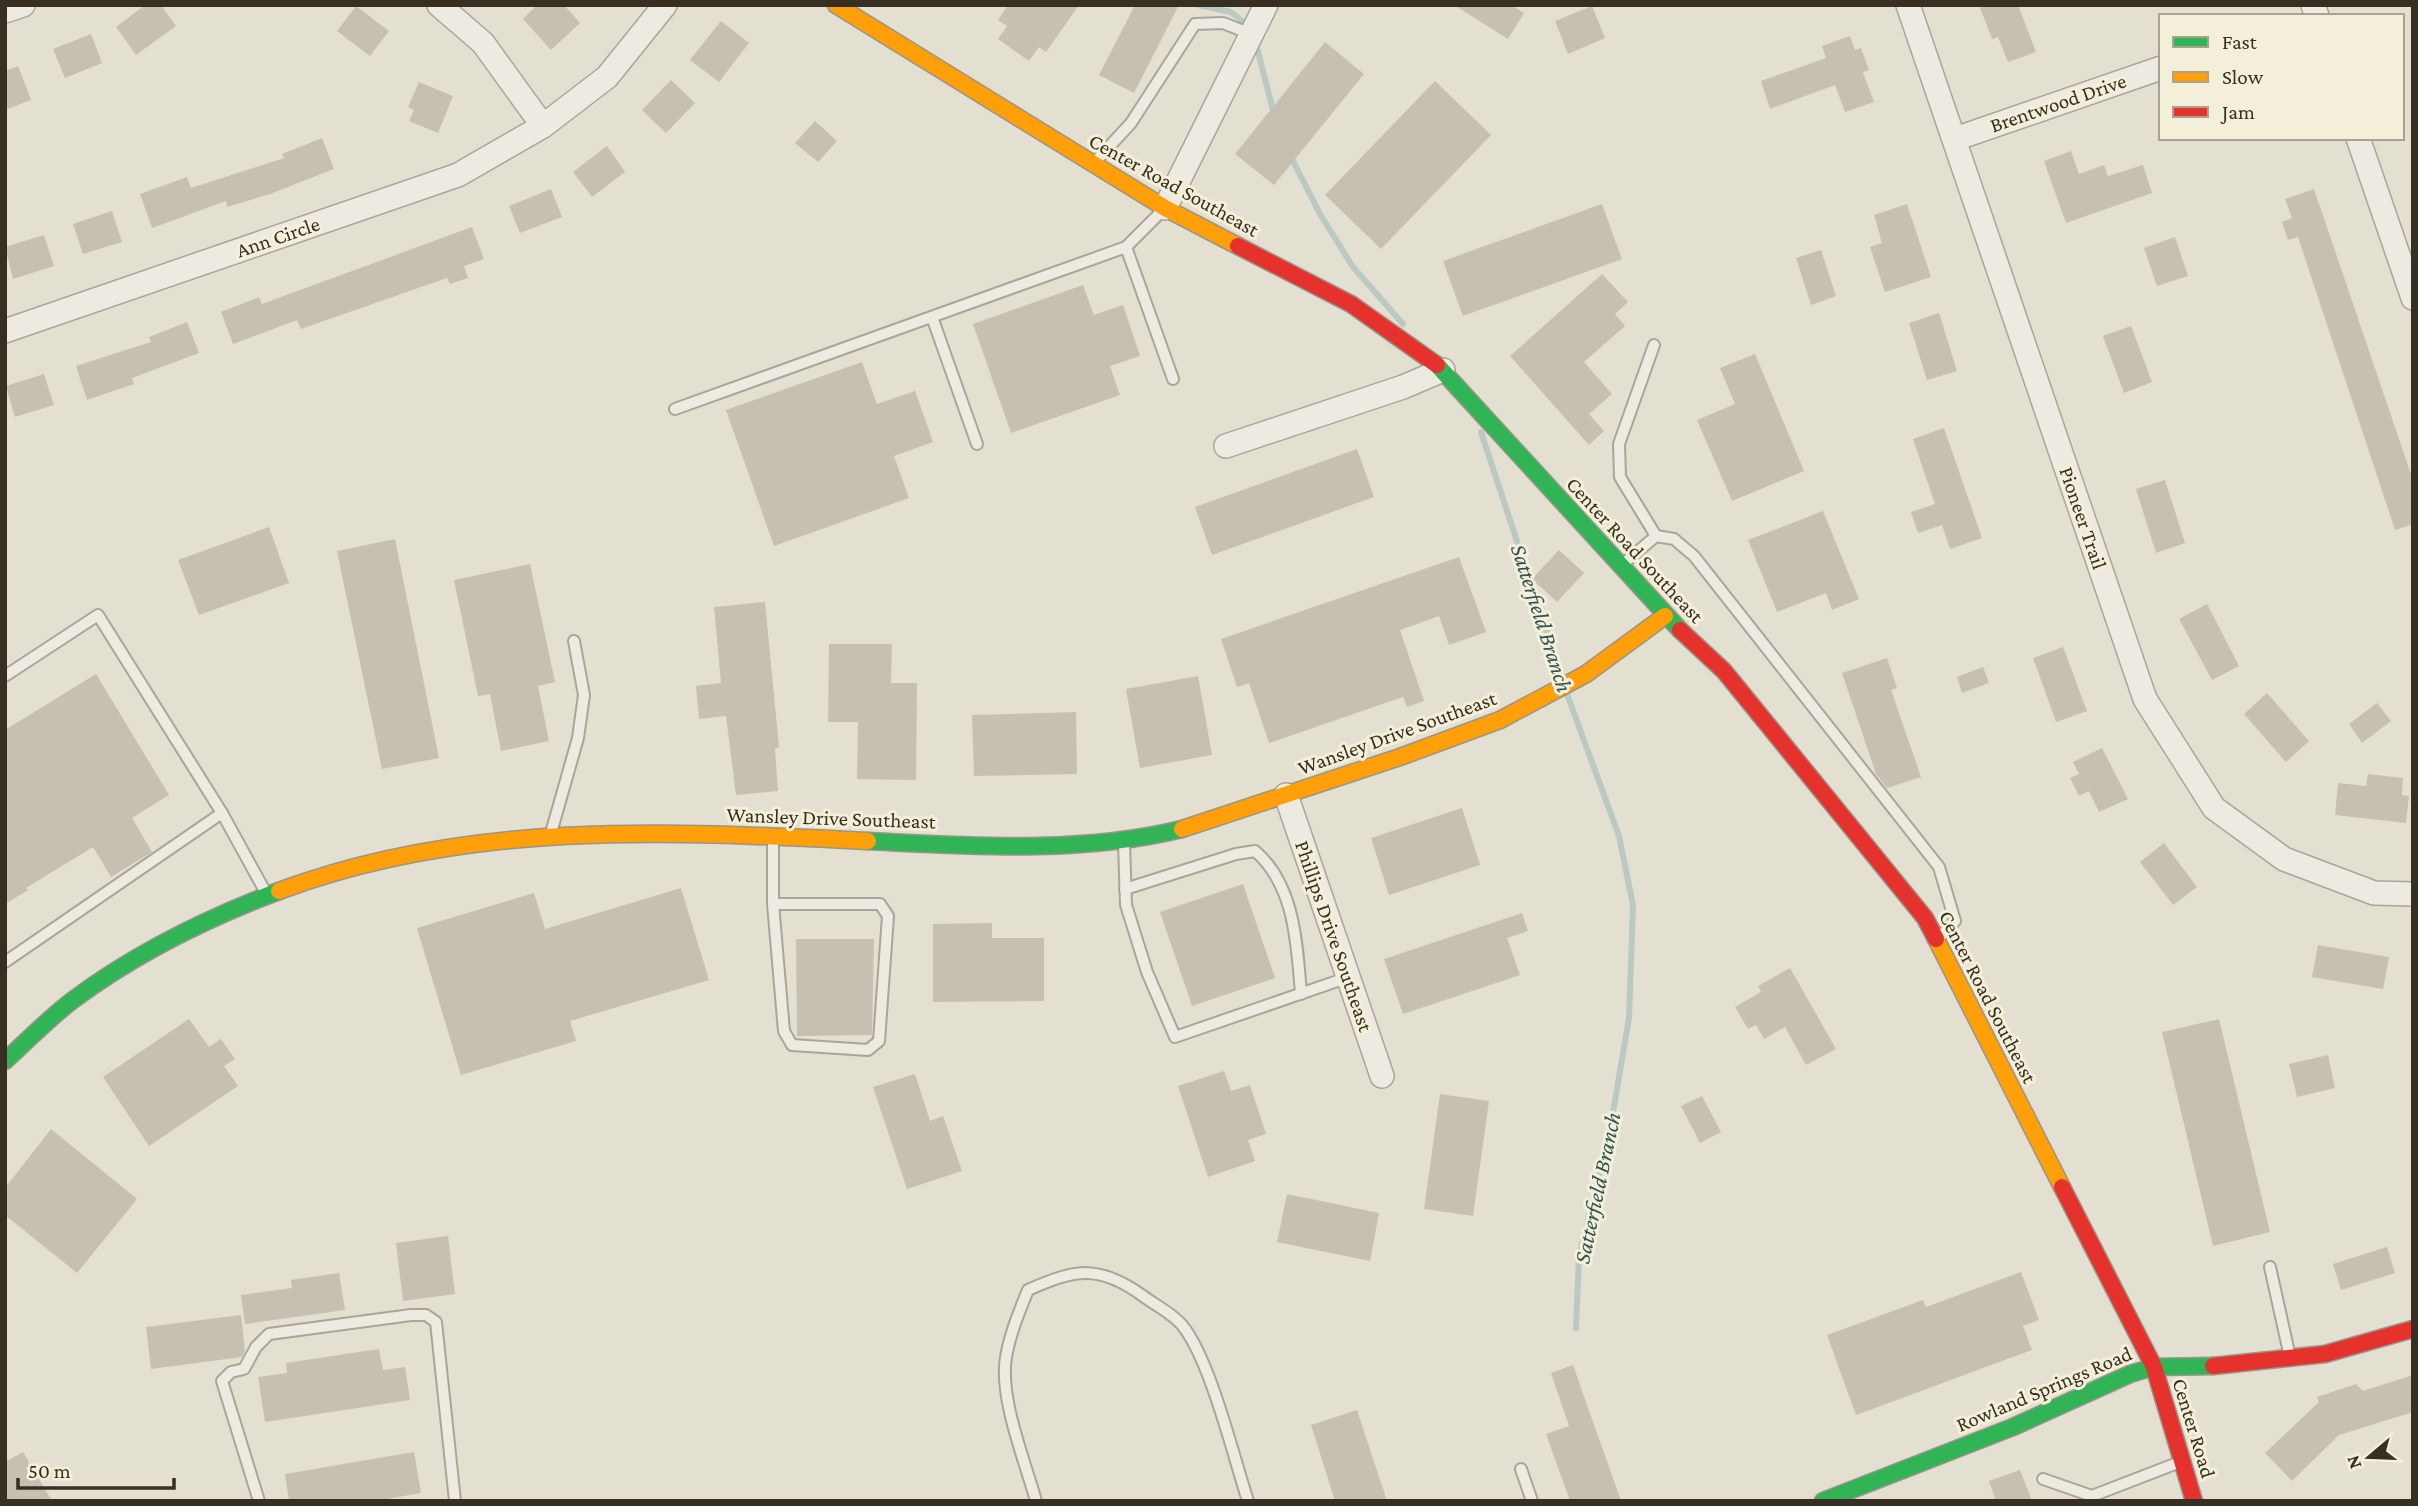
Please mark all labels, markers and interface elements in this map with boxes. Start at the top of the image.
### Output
legend [2159,14,2404,140]
text: Fast [2222,30,2258,54]
text: Slow [2222,65,2264,89]
street label: Brentwood Drive [1987,68,2129,138]
text: Jam [2220,100,2255,124]
street label: Center Road Southeast [1085,128,1264,242]
street label: Ann Circle [233,212,323,262]
street label: Pioneer Trail [2054,464,2112,572]
street label: Center Road Southeast [1561,472,1709,629]
water label: Satterfield Branch [1506,541,1578,695]
street label: Wansley Drive Southeast [1295,686,1500,780]
street label: Wansley Drive Southeast [726,802,937,834]
street label: Phillips Drive Southeast [1290,837,1378,1036]
street label: Center Road Southeast [1934,907,2042,1088]
water label: Satterfield Branch [1568,1110,1626,1266]
street label: Rowland Springs Road [1953,1341,2135,1437]
street label: Center Road [2167,1375,2221,1481]
north arrow [2334,1422,2404,1492]
scale bar [18,1446,173,1490]
text: N [2341,1453,2365,1472]
text: 50 m [28,1459,71,1483]

